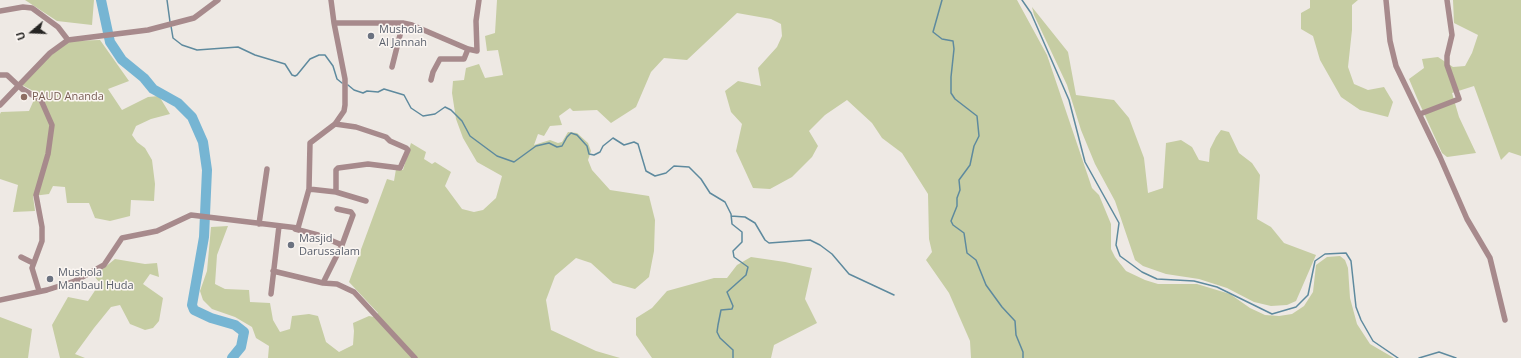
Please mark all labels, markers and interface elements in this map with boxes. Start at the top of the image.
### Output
north arrow [12,12,52,52]
place label: Mushola Al Jannah [379,23,427,49]
text: U [12,30,29,42]
marker: Mushola Al Jannah [366,31,376,41]
place label: PAUD Ananda [32,90,104,104]
marker: PAUD Ananda [19,92,29,102]
place label: Masjid Darussalam [299,232,360,258]
marker: Masjid Darussalam [286,240,296,250]
place label: Mushola Manbaul Huda [58,266,134,292]
marker: Mushola Manbaul Huda [45,274,55,284]

